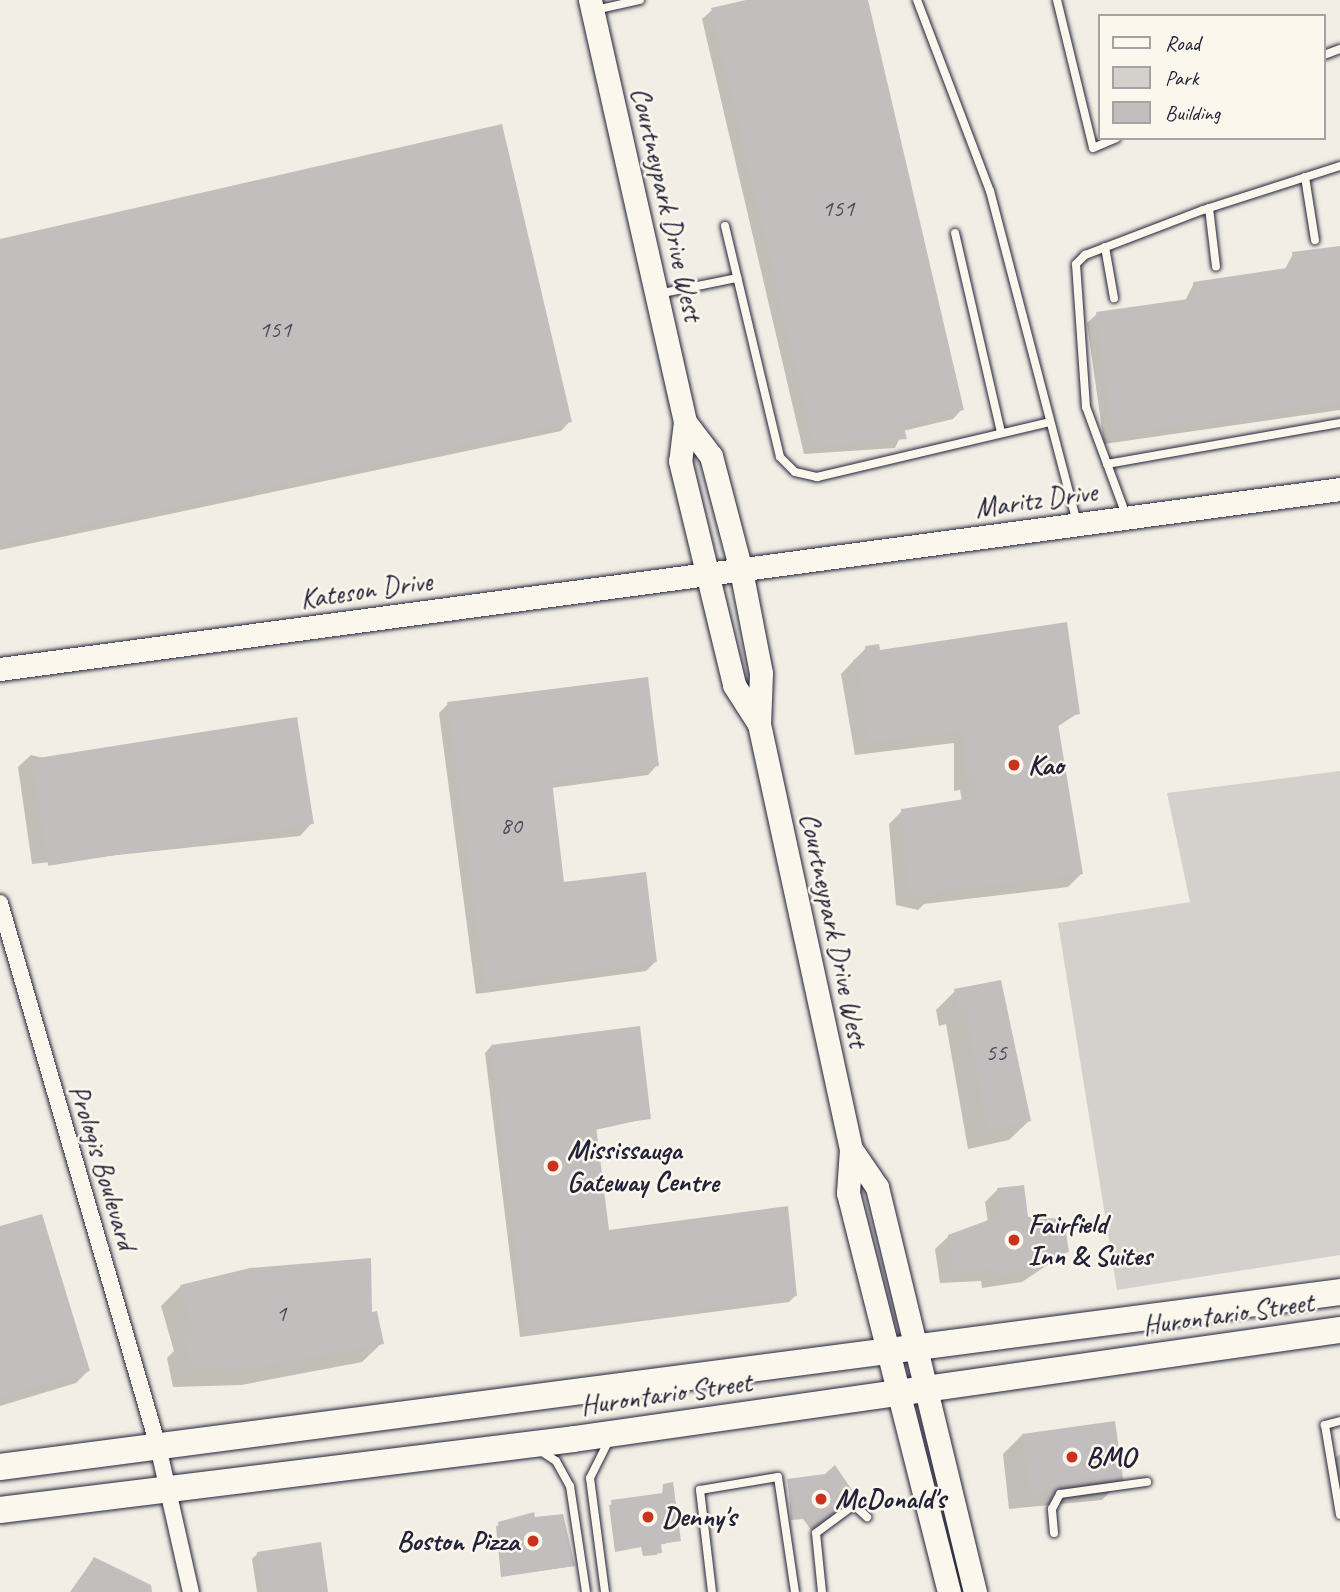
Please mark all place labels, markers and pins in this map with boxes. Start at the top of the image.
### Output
place label: Kao [1028,748,1064,782]
marker: Kao [1006,757,1022,773]
place label: Mississauga Gateway Centre [567,1133,719,1199]
marker: Mississauga Gateway Centre [545,1158,561,1174]
place label: Fairfield Inn & Suites [1028,1207,1152,1273]
marker: Fairfield Inn & Suites [1006,1232,1022,1248]
place label: BMO [1086,1440,1135,1474]
marker: BMO [1064,1449,1080,1465]
place label: McDonald's [835,1482,946,1516]
marker: McDonald's [813,1491,829,1507]
place label: Denny's [662,1500,736,1534]
marker: Denny's [640,1509,656,1525]
place label: Boston Pizza [397,1524,519,1558]
marker: Boston Pizza [525,1533,541,1549]

